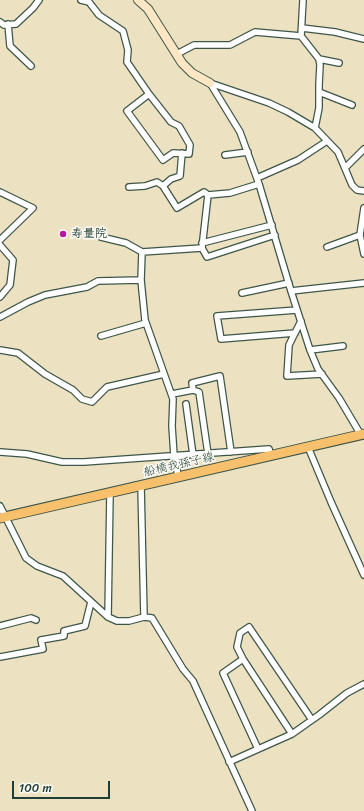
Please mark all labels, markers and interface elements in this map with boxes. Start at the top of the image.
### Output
place label: 寿量院 [71,227,107,241]
marker: 寿量院 [58,229,68,239]
street label: 船橋我孫子線 [142,450,216,480]
scale bar [14,773,112,799]
text: 100 m [19,777,52,799]

